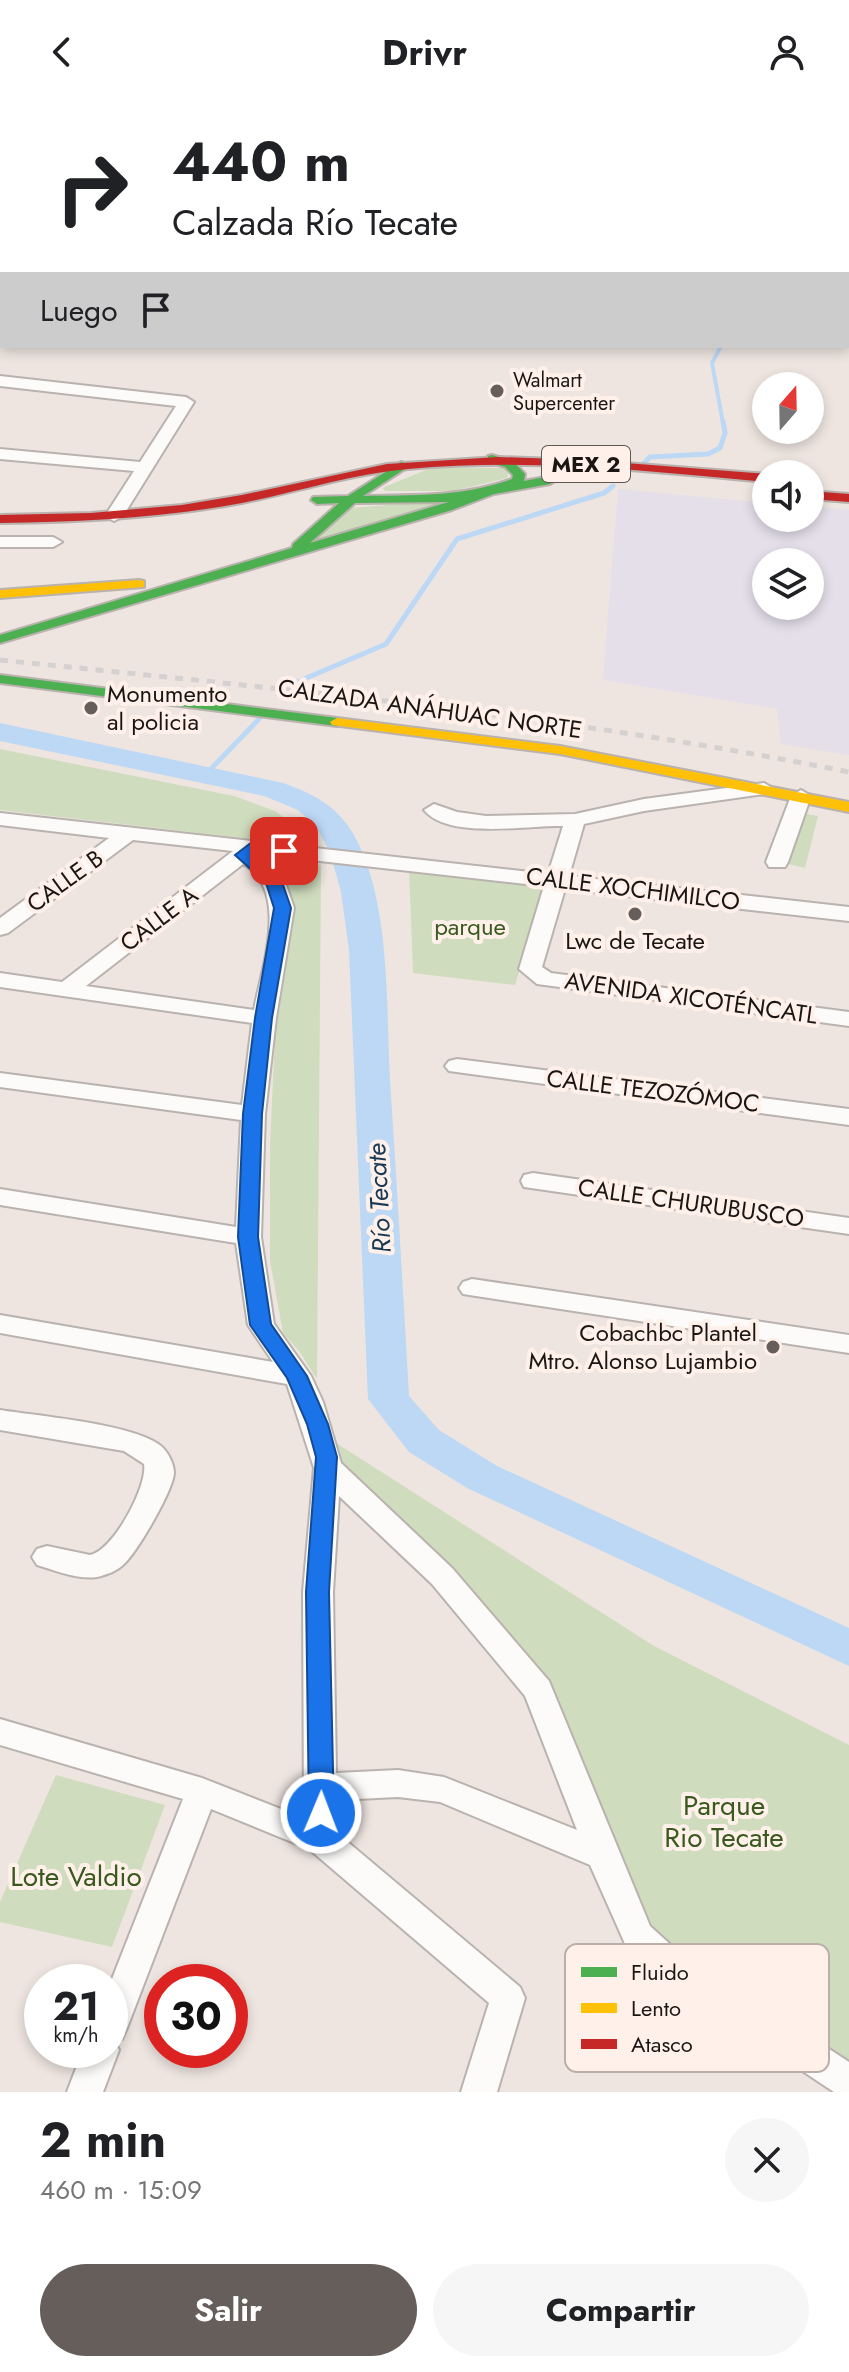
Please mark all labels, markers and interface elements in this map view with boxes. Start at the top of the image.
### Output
text: Drivr [382,26,467,78]
icon: back [40,30,84,74]
icon: person [765,30,809,74]
text: 440 m [172,121,350,202]
icon: right [40,136,144,240]
text: Calzada Río Tecate [172,196,458,248]
icon: arrive [134,288,178,332]
text: Luego [40,289,118,332]
place label: Walmart Supercenter [513,366,615,418]
north arrow [752,372,824,444]
map controls [752,372,824,620]
marker: Walmart Supercenter [488,382,506,400]
road number: MEX 2 [542,446,630,482]
button: sound [752,460,824,532]
button: layers [752,548,824,620]
street label: CALZADA ANÁHUAC NORTE [276,670,584,747]
place label: Monumento al policia [107,676,227,739]
marker: Monumento al policia [82,699,100,717]
pin [250,817,318,885]
icon: arrive [262,829,306,873]
street label: CALLE B [19,841,110,920]
street label: CALLE XOCHIMILCO [524,858,742,919]
street label: CALLE A [112,878,205,960]
marker: Lwc de Tecate [626,905,644,923]
park label: parque [434,909,506,944]
place label: Lwc de Tecate [565,923,705,958]
street label: AVENIDA XICOTÉNCATL [563,962,820,1033]
street label: CALLE TEZOZÓMOC [545,1060,761,1121]
water label: Río Tecate [357,1142,401,1254]
street label: CALLE CHURUBUSCO [576,1169,806,1236]
place label: Cobachbc Plantel Mtro. Alonso Lujambio [528,1315,757,1378]
marker: Cobachbc Plantel Mtro. Alonso Lujambio [764,1338,782,1356]
position arrow [279,1771,363,1855]
park label: Parque Rio Tecate [664,1785,784,1858]
park label: Lote Valdio [10,1856,142,1897]
legend [565,1944,829,2072]
text: Fluido [631,1956,689,1988]
speed limit sign: 30 [144,1964,248,2068]
text: 21 [53,1977,99,2035]
text: Lento [631,1992,681,2024]
text: km/h [53,2021,99,2050]
text: Atasco [631,2028,693,2060]
text: 2 min [40,2106,166,2175]
button: close [725,2118,809,2202]
text: 460 m · 15:09 [40,2171,202,2209]
button: Salir [40,2264,417,2356]
button: Compartir [433,2264,809,2356]

